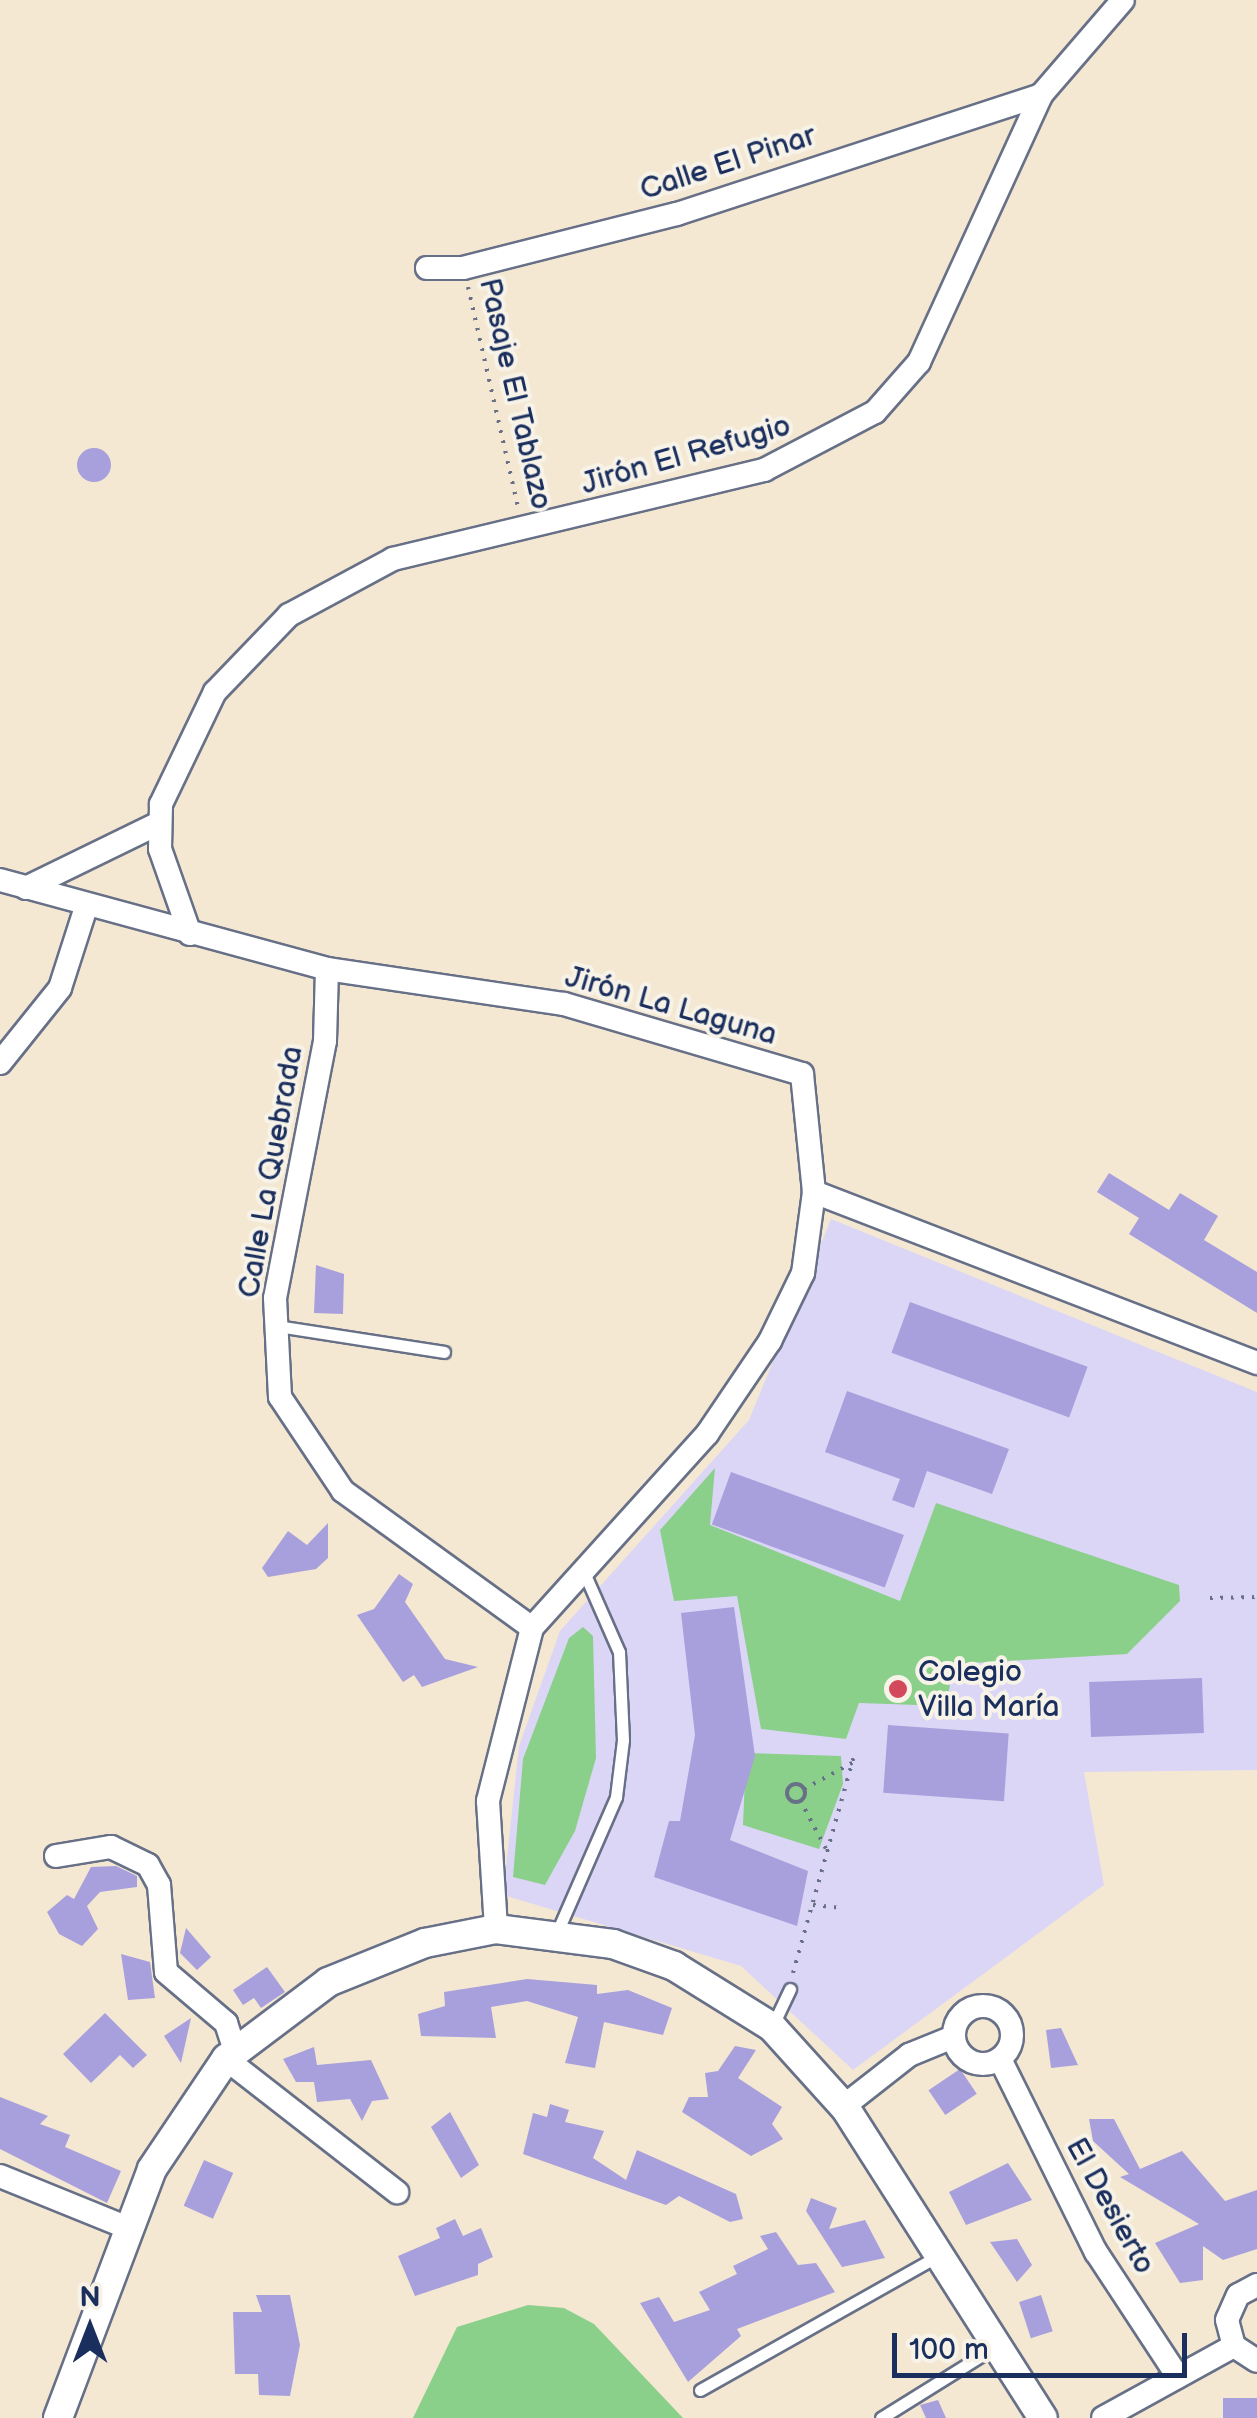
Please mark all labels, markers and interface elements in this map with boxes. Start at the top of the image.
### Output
street label: Calle El Pinar [636,118,820,208]
street label: Pasaje El Tablazo [471,274,559,514]
street label: Jirón El Refugio [577,408,795,502]
street label: Jirón La Laguna [561,959,781,1053]
street label: Calle La Quebrada [231,1043,311,1301]
place label: Colegio Villa María [918,1654,1060,1724]
marker: Colegio Villa María [887,1678,909,1700]
street label: El Desierto [1058,2132,1162,2280]
north arrow [40,2278,140,2378]
text: N [79,2281,101,2314]
scale bar [897,2313,1192,2375]
text: 100 m [909,2332,989,2368]

